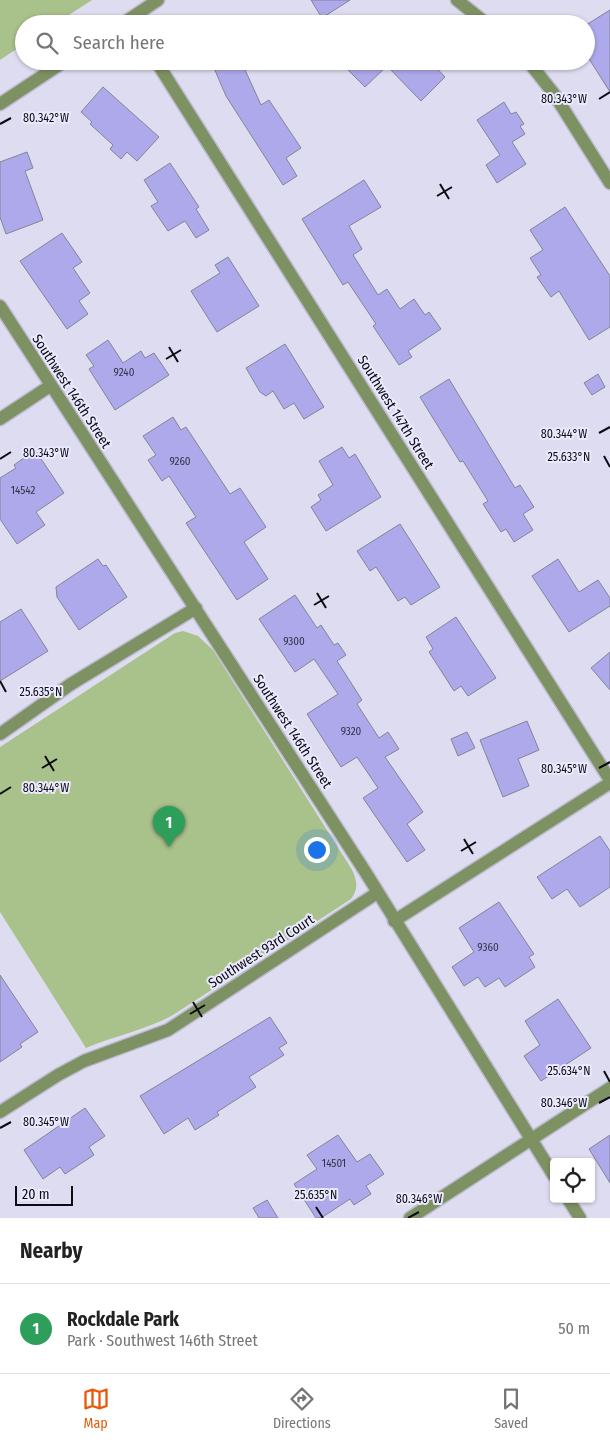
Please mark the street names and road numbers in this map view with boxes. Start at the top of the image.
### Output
street label: Southwest 146th Street [28,331,115,452]
street label: Southwest 147th Street [354,352,438,473]
street label: Southwest 146th Street [249,671,336,792]
street label: Southwest 93rd Court [205,911,318,992]

